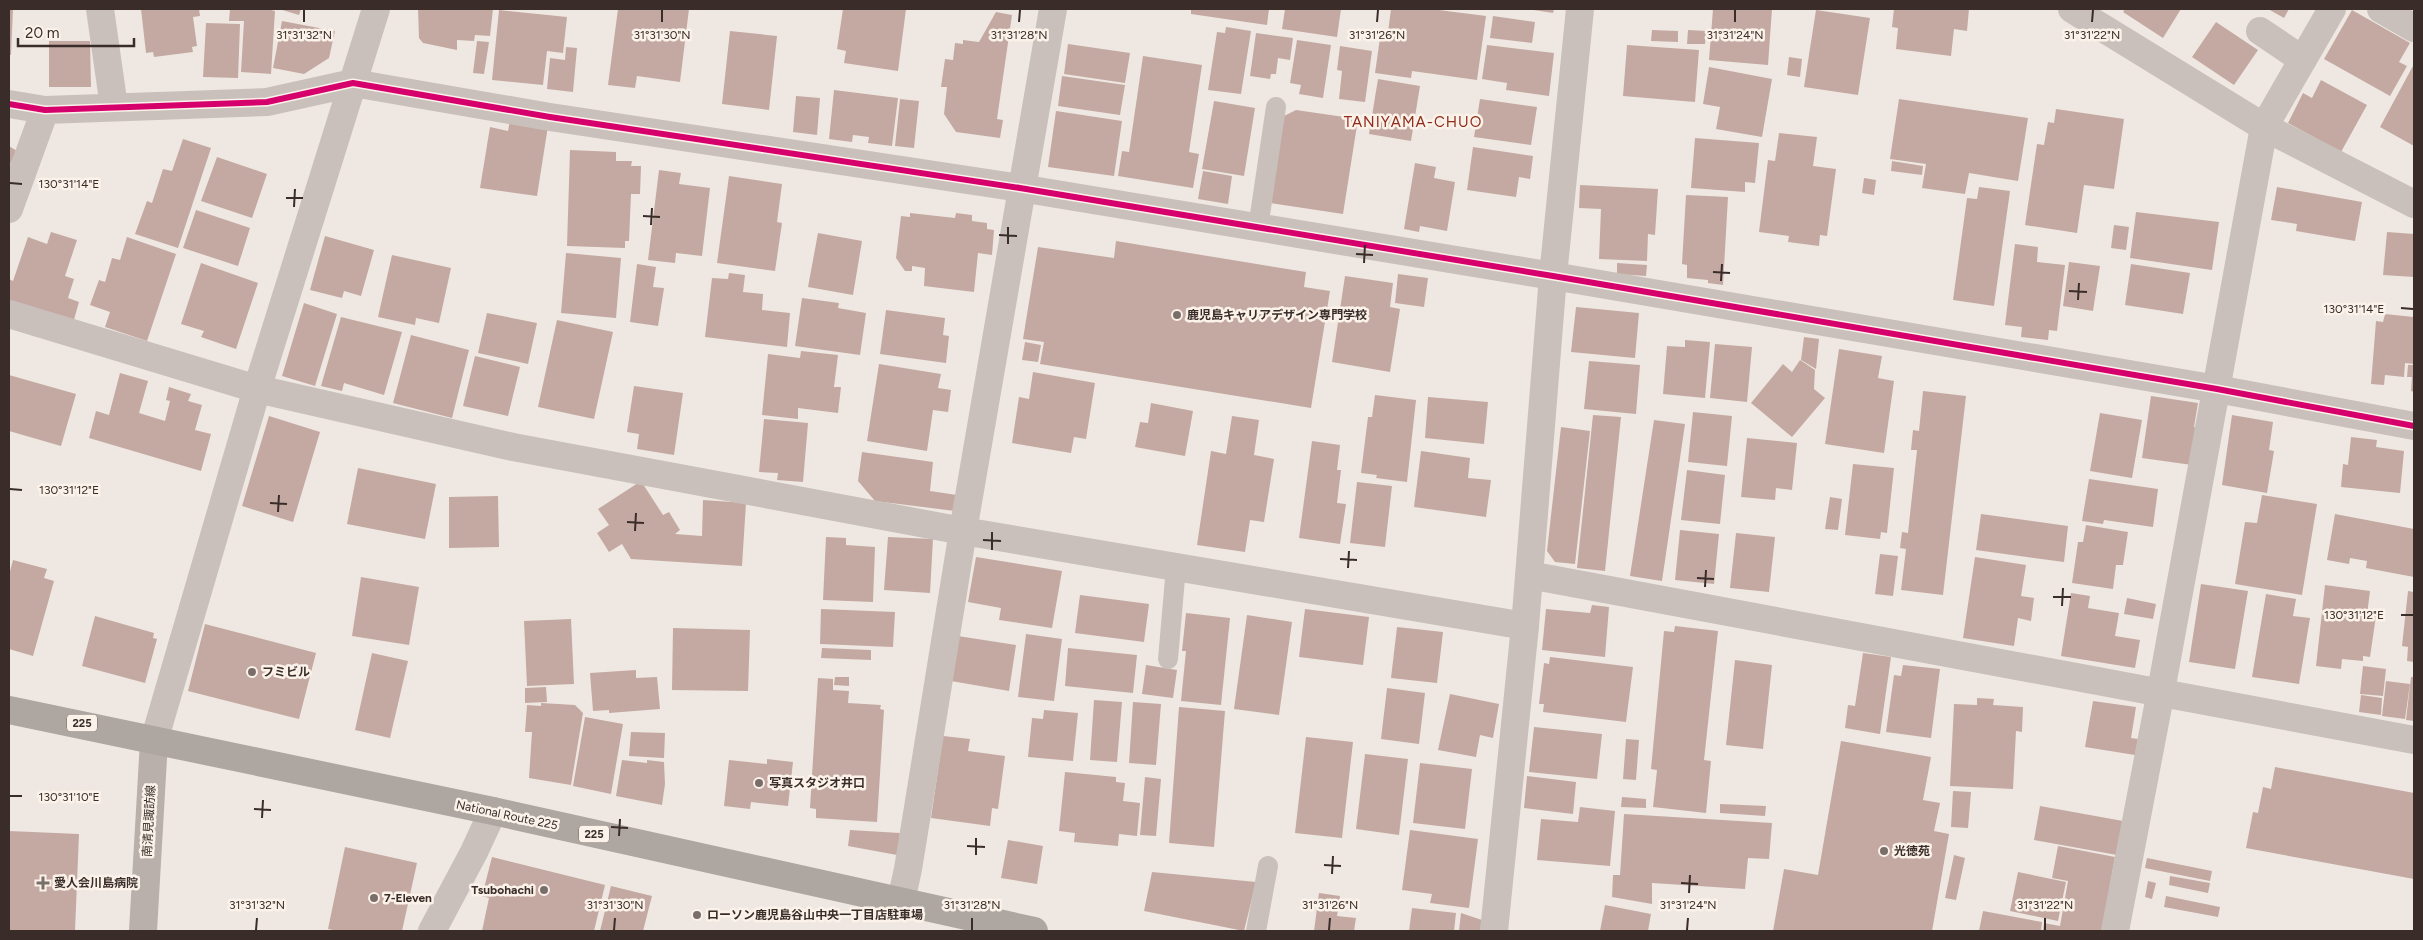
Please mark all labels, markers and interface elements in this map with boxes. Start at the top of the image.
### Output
scale bar [18,15,134,47]
text: 20 m [25,24,59,42]
text: 31°31'32"N [276,28,332,42]
text: 31°31'30"N [633,28,691,42]
text: 31°31'28"N [990,28,1048,42]
text: 31°31'26"N [1349,28,1405,42]
text: 31°31'24"N [1706,28,1764,42]
text: 31°31'22"N [2064,28,2120,42]
district label: TANIYAMA-CHUO [1344,113,1482,131]
text: 130°31'14"E [39,177,99,191]
text: 130°31'14"E [2324,302,2384,316]
place label: 鹿児島キャリアデザイン専門学校 [1187,308,1367,322]
marker: 鹿児島キャリアデザイン専門学校 [1171,309,1183,321]
text: 130°31'12"E [39,483,99,497]
text: 130°31'12"E [2324,608,2384,622]
place label: フミビル [262,665,310,679]
marker: フミビル [246,666,258,678]
road number: 225 [67,714,97,731]
place label: 写真スタジオ井口 [769,776,865,790]
marker: 写真スタジオ井口 [753,777,765,789]
street label: 南清見諏訪線 [140,785,158,857]
text: 130°31'10"E [38,790,100,804]
street label: National Route 225 [455,797,559,833]
road number: 225 [579,826,609,842]
place label: 光徳苑 [1894,844,1930,858]
marker: 光徳苑 [1878,845,1890,857]
marker: 愛人会川島病院 [36,876,50,890]
place label: 愛人会川島病院 [54,876,138,890]
place label: Tsubohachi [471,883,534,897]
marker: Tsubohachi [538,884,550,896]
place label: 7-Eleven [384,891,432,905]
marker: 7-Eleven [368,892,380,904]
text: 31°31'32"N [229,898,285,912]
text: 31°31'30"N [586,898,644,912]
text: 31°31'28"N [943,898,1001,912]
text: 31°31'26"N [1302,898,1358,912]
text: 31°31'24"N [1659,898,1717,912]
text: 31°31'22"N [2017,898,2073,912]
place label: ローソン鹿児島谷山中央一丁目店駐車場 [707,908,923,922]
marker: ローソン鹿児島谷山中央一丁目店駐車場 [691,909,703,921]

